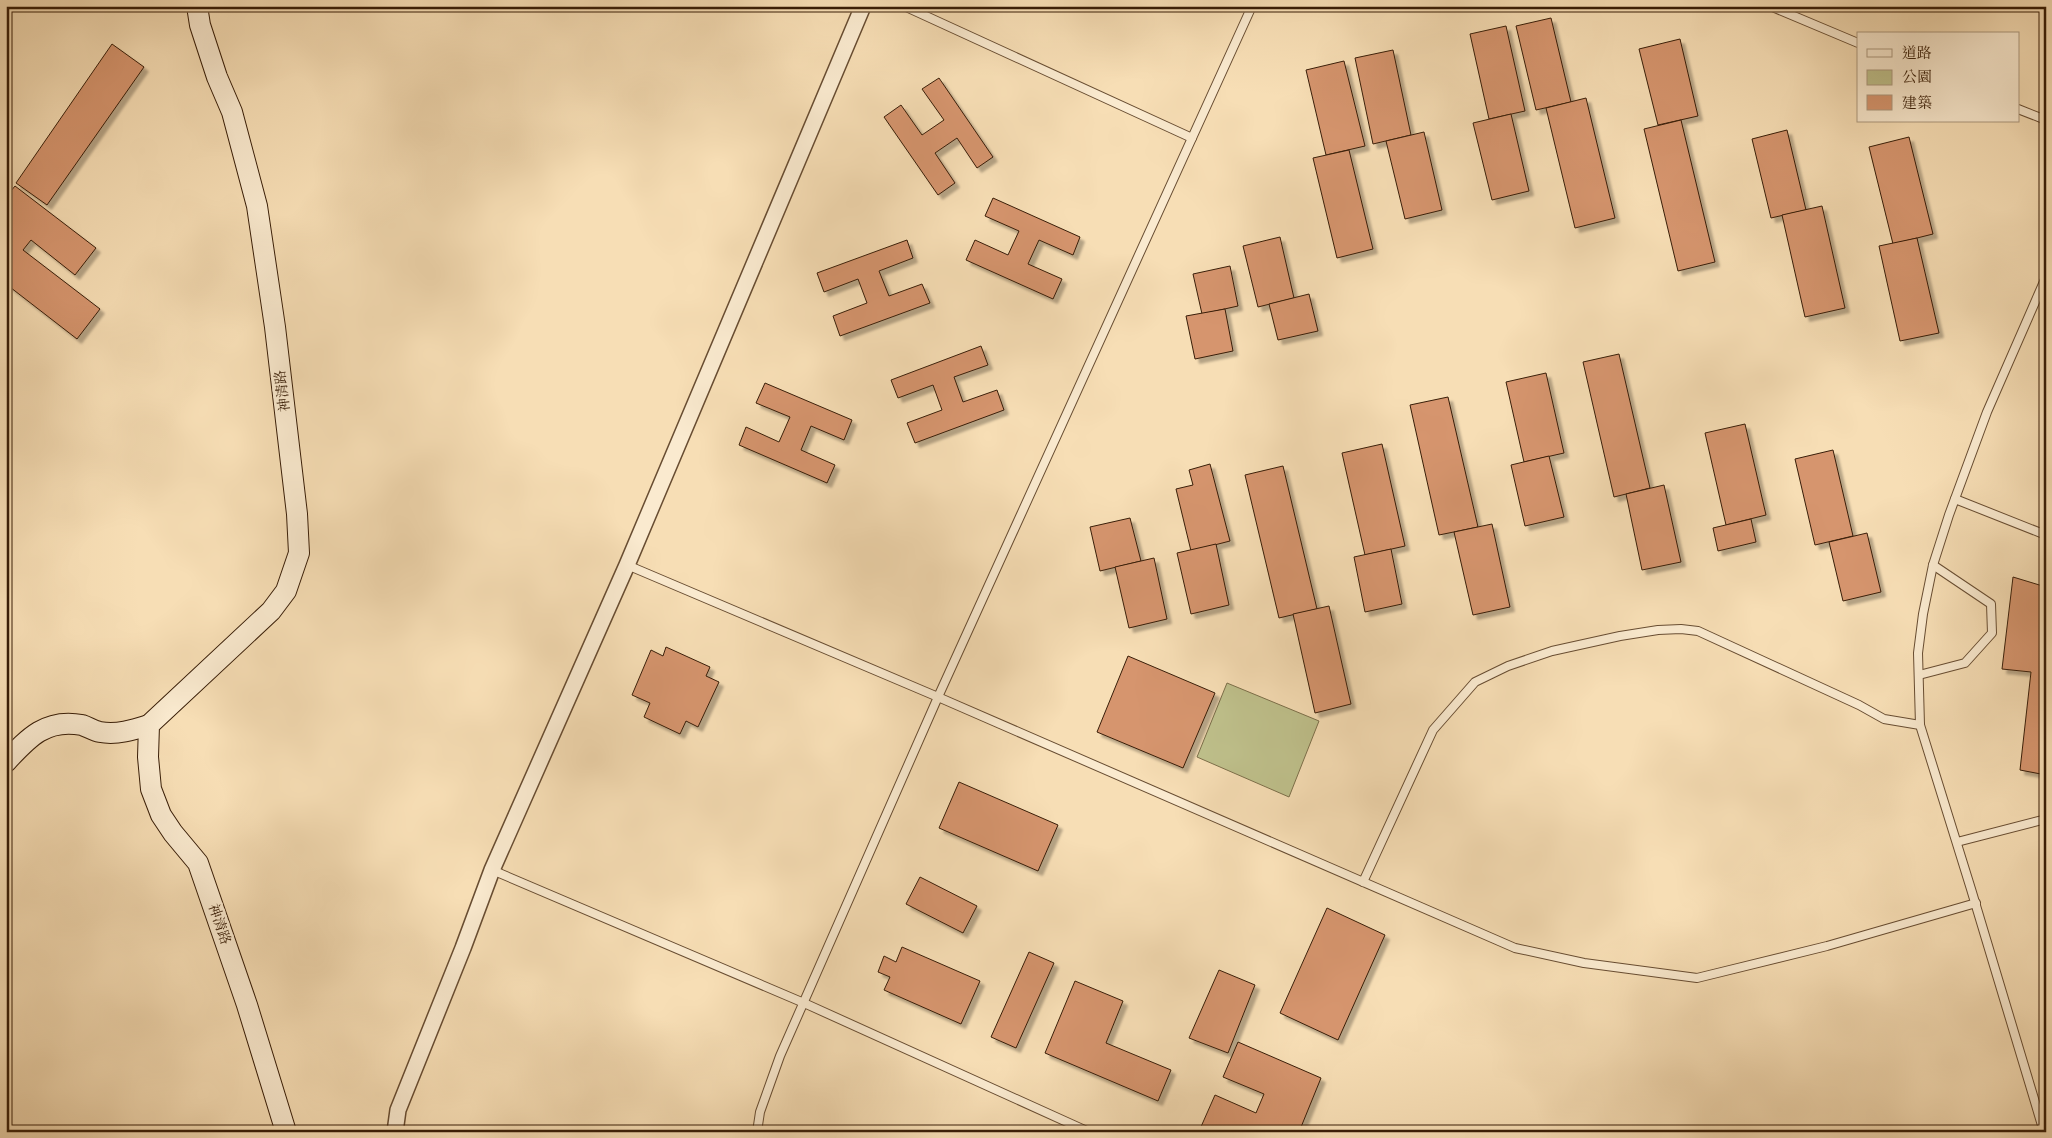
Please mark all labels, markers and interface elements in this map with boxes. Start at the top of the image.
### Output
legend [1857,32,2020,122]
text: 道路 [1902,43,1932,62]
text: 公園 [1902,67,1932,86]
text: 建築 [1902,93,1932,112]
street label: 神清路 [271,369,293,413]
street label: 神清路 [205,901,235,947]

